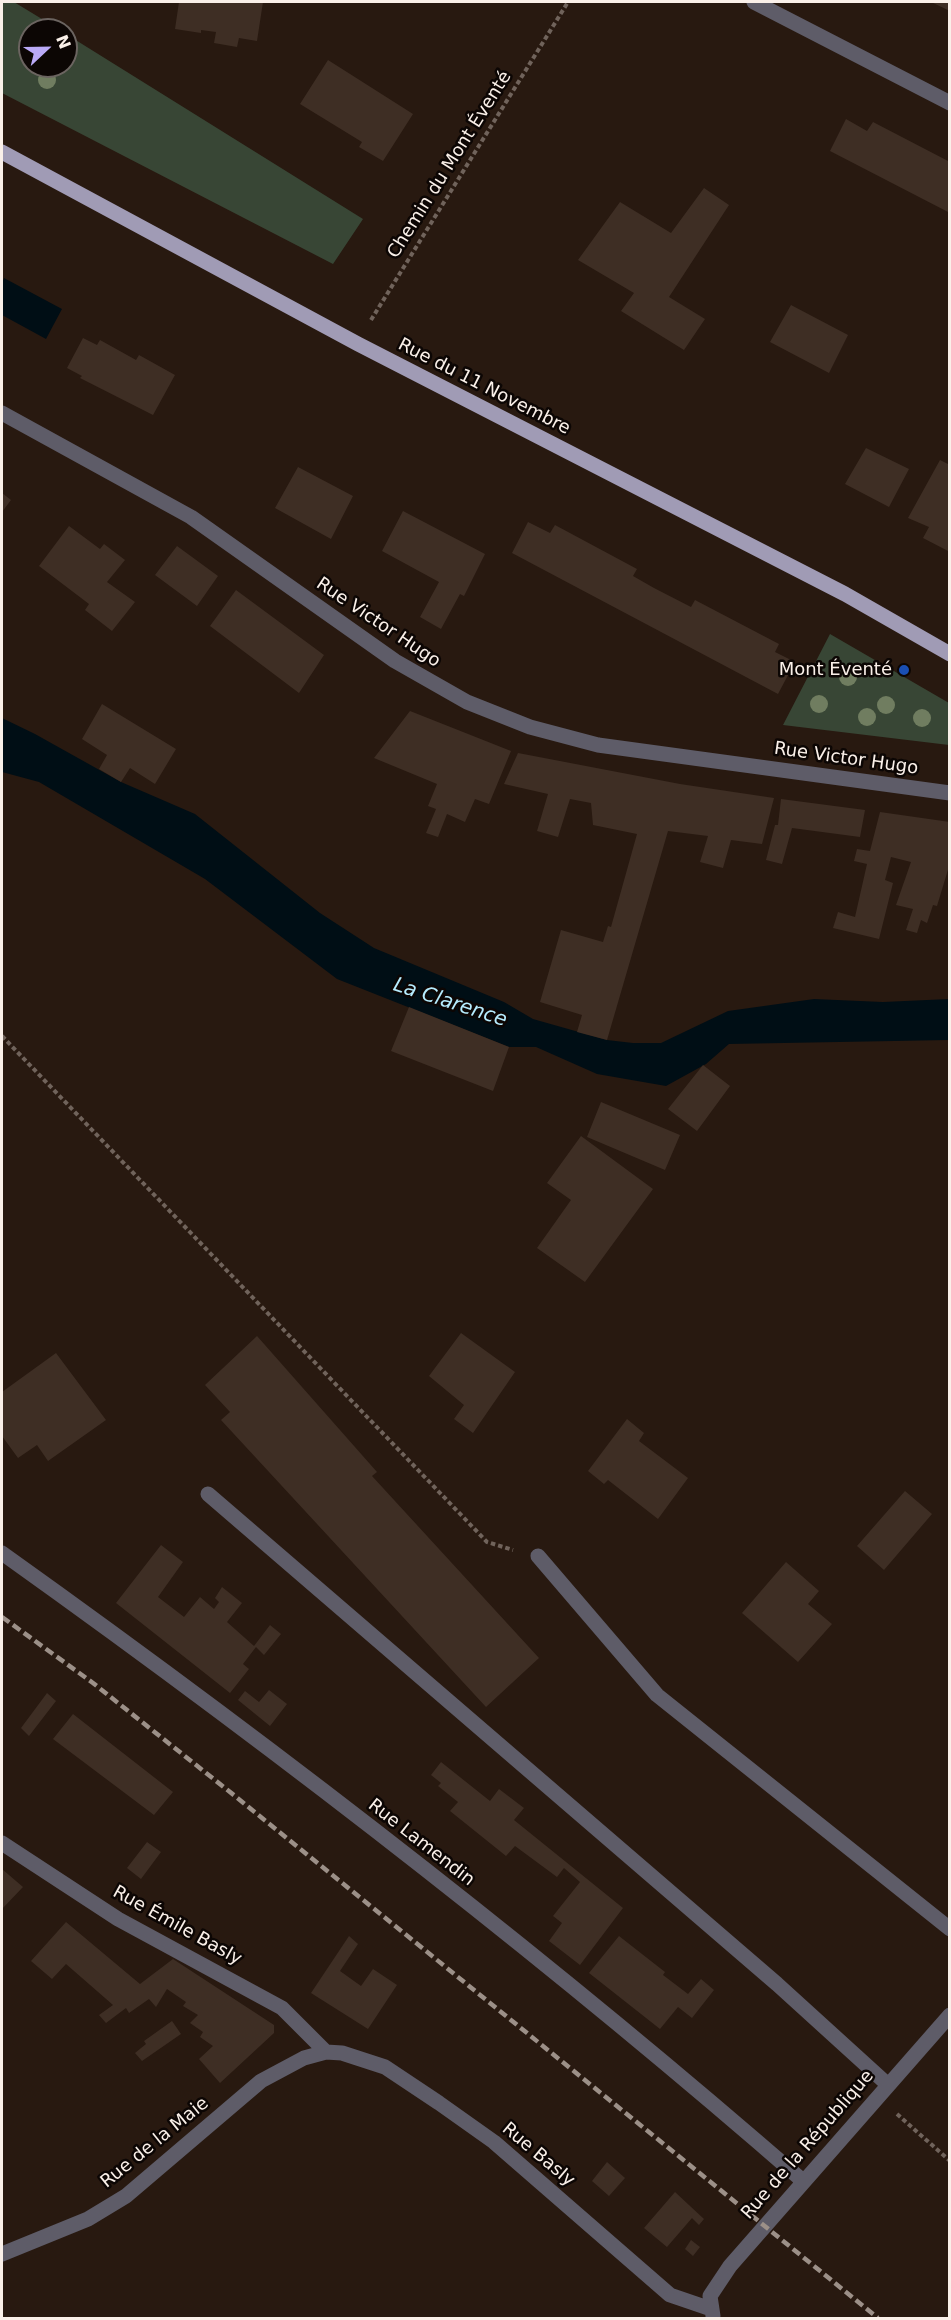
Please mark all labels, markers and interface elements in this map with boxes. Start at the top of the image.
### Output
north arrow [18,18,78,78]
text: N [52,32,75,52]
street label: Chemin du Mont Éventé [383,67,517,263]
street label: Rue du 11 Novembre [394,334,574,440]
street label: Rue Victor Hugo [312,573,444,673]
place label: Mont Éventé [779,659,892,681]
marker: Mont Éventé [897,663,911,677]
street label: Rue Victor Hugo [773,738,919,780]
water label: La Clarence [390,973,510,1033]
street label: Rue Lamendin [364,1795,478,1891]
street label: Rue Émile Basly [109,1882,245,1970]
street label: Rue de la République [737,2066,879,2224]
street label: Rue de la Maie [97,2093,213,2193]
street label: Rue Basly [497,2118,579,2192]

